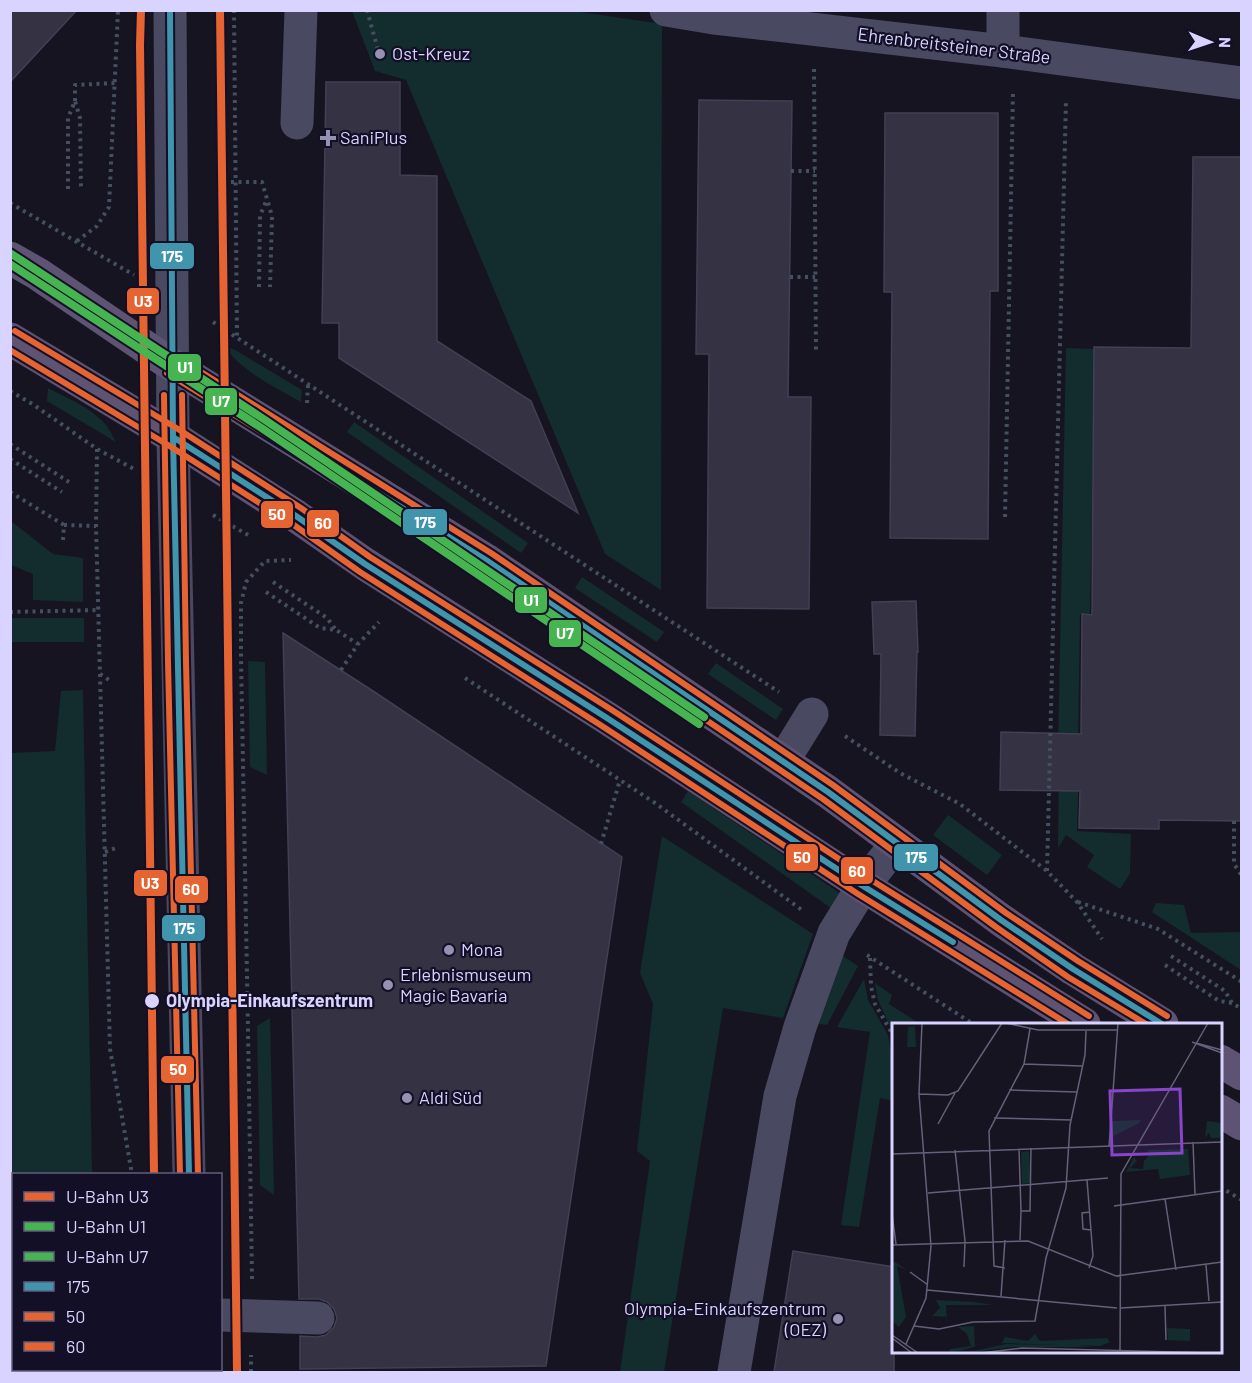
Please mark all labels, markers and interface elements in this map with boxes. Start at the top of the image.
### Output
north arrow [1180,12,1240,72]
street label: Ehrenbreitsteiner Straße [856,22,1052,68]
text: N [1216,37,1235,48]
place label: Ost-Kreuz [392,42,470,64]
marker: Ost-Kreuz [373,47,387,61]
place label: SaniPlus [340,126,407,148]
marker: SaniPlus [321,131,335,145]
line badge: 175 [149,242,195,270]
text: 175 [161,246,183,265]
line badge: U3 [126,287,160,315]
text: U3 [134,291,152,310]
line badge: U1 [167,353,202,382]
text: U1 [177,357,193,376]
line badge: U7 [204,387,238,416]
text: U7 [212,391,230,410]
line badge: 50 [260,500,294,529]
text: 50 [268,504,286,523]
line badge: 175 [402,508,448,536]
line badge: 60 [306,509,340,538]
text: 175 [414,512,436,531]
text: 60 [314,513,332,532]
line badge: U1 [514,586,548,614]
text: U1 [523,590,539,609]
line badge: U7 [548,619,582,648]
text: U7 [556,623,574,642]
line badge: 50 [785,843,819,872]
line badge: 175 [893,843,939,872]
text: 50 [793,847,811,866]
text: 175 [905,847,927,866]
line badge: 60 [840,856,874,885]
text: 60 [848,861,866,880]
line badge: U3 [133,869,168,897]
text: U3 [141,873,159,892]
line badge: 60 [174,875,209,904]
text: 60 [182,879,200,898]
line badge: 175 [161,914,206,942]
text: 175 [173,918,195,937]
place label: Mona [461,938,503,960]
marker: Mona [442,943,456,957]
place label: Erlebnismuseum Magic Bavaria [400,963,531,1006]
marker: Erlebnismuseum Magic Bavaria [381,978,395,992]
place label: Olympia-Einkaufszentrum [166,989,373,1011]
marker: Olympia-Einkaufszentrum [143,992,161,1010]
inset map [892,1023,1222,1353]
line badge: 50 [160,1055,195,1084]
text: 50 [169,1059,187,1078]
place label: Aldi Süd [419,1086,482,1108]
marker: Aldi Süd [400,1091,414,1105]
legend [12,1173,222,1371]
text: U-Bahn U3 [66,1185,149,1207]
text: U-Bahn U1 [66,1215,146,1237]
text: U-Bahn U7 [66,1245,149,1267]
text: 175 [66,1275,90,1297]
place label: Olympia-Einkaufszentrum (OEZ) [624,1297,826,1340]
text: 50 [66,1305,85,1327]
marker: Olympia-Einkaufszentrum (OEZ) [831,1312,845,1326]
text: 60 [66,1335,85,1357]

